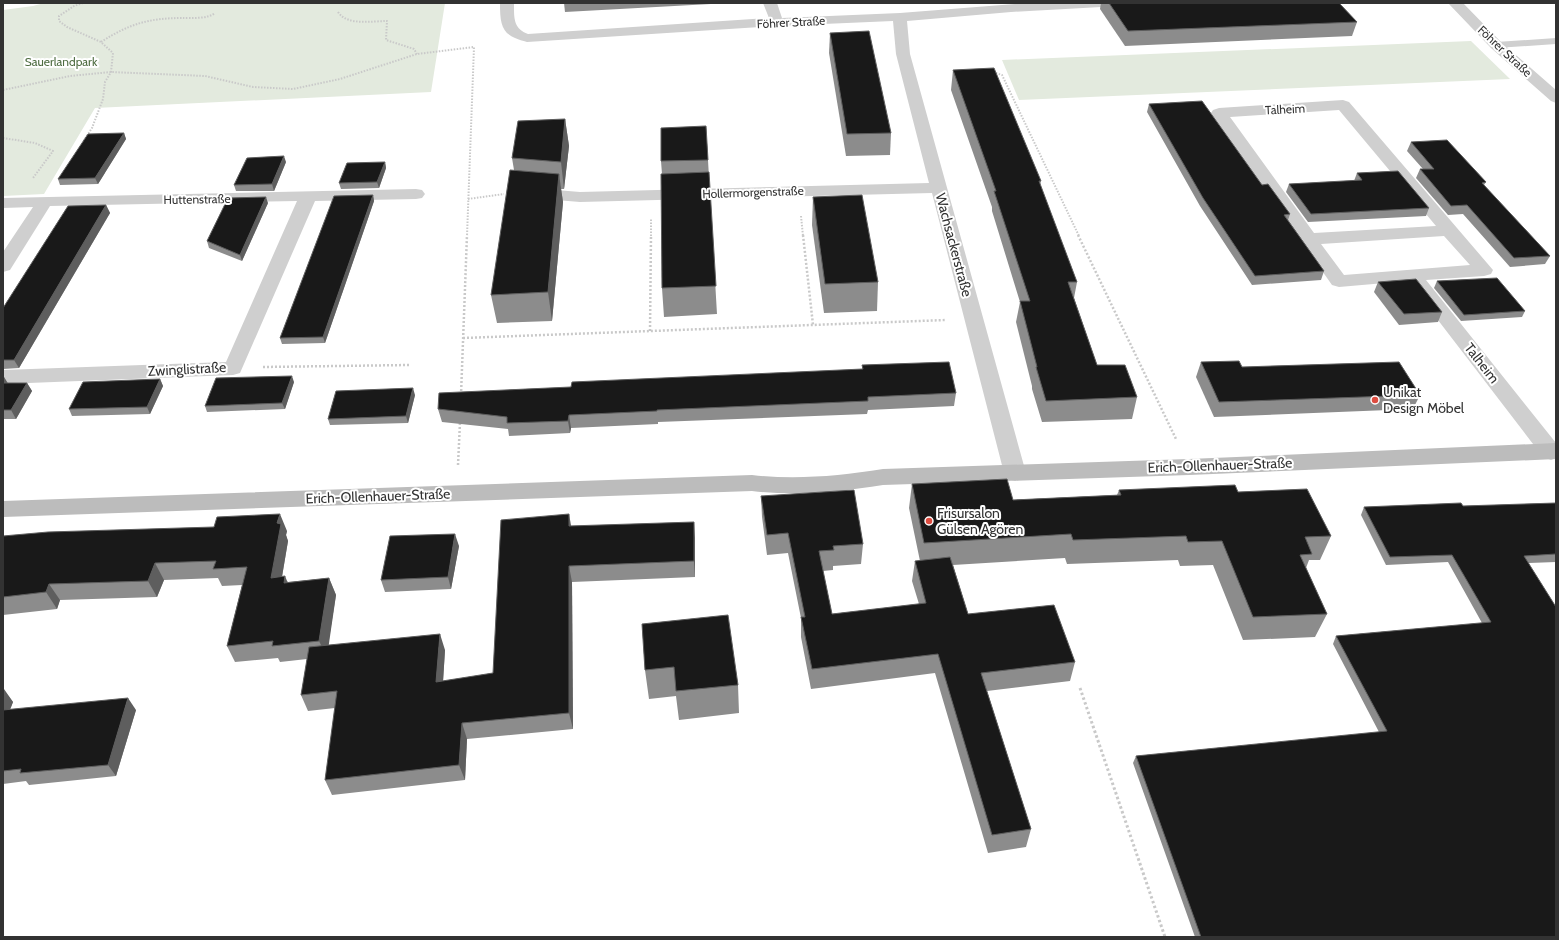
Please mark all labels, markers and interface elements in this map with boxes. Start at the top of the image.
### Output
street label: Föhrer Straße [756,13,826,31]
street label: Föhrer Straße [1475,22,1535,80]
park label: Sauerlandpark [25,54,98,69]
street label: Talheim [1265,100,1305,118]
street label: Hollermorgenstraße [702,183,804,201]
street label: Huttenstraße [163,191,231,207]
street label: Wachsackerstraße [932,191,976,299]
street label: Talheim [1461,339,1503,387]
street label: Zwinglistraße [147,358,227,380]
place label: Unikat Design Möbel [1383,383,1465,417]
marker: Unikat Design Möbel [1370,395,1380,405]
street label: Erich-Ollenhauer-Straße [1147,453,1293,477]
street label: Erich-Ollenhauer-Straße [305,484,451,508]
place label: Frisursalon Gülsen Agören [937,504,1023,538]
marker: Frisursalon Gülsen Agören [924,516,934,526]

